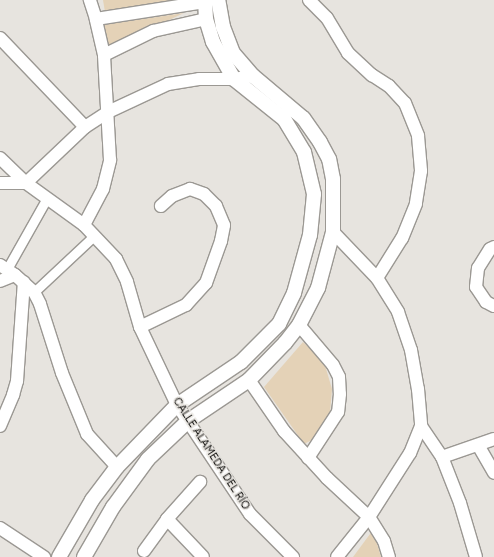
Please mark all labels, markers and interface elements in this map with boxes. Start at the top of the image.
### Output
street label: CALLE ALAMEDA DEL RÍO [170,395,252,513]

